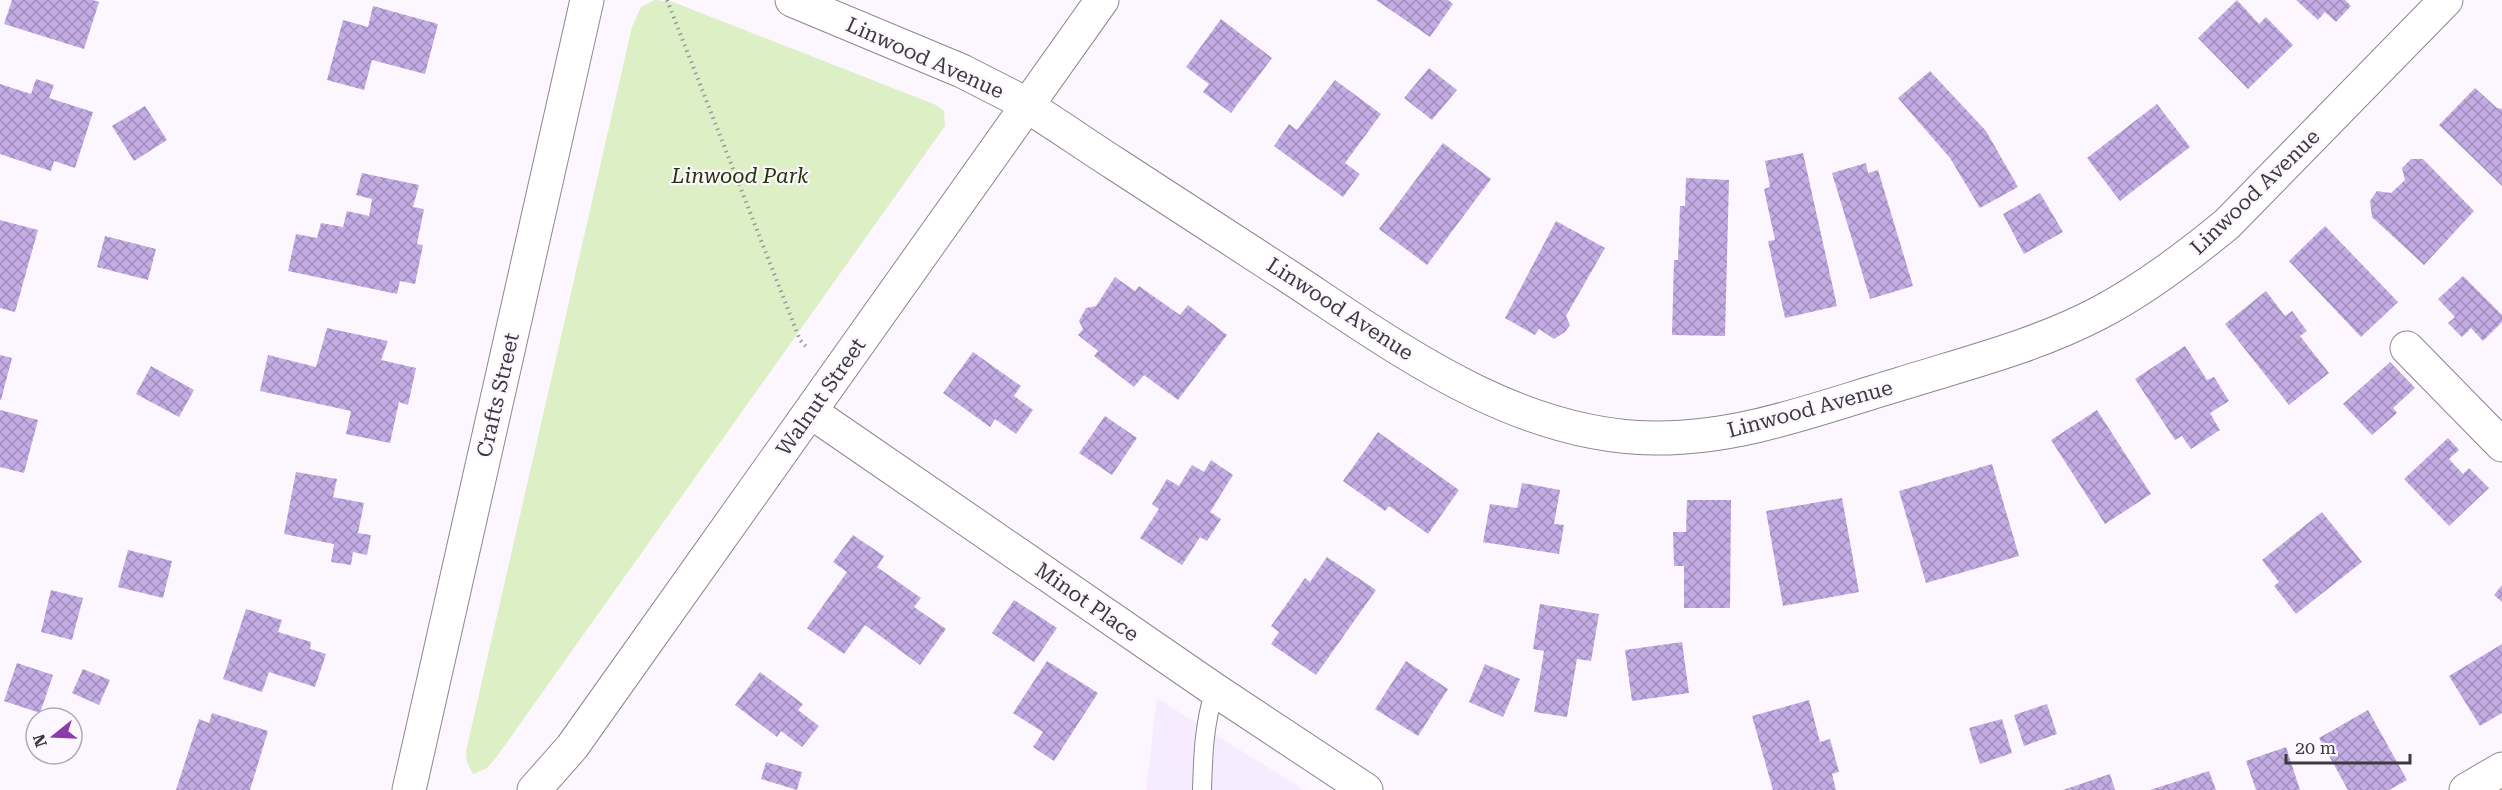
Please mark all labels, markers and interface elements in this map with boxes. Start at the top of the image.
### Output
street label: Linwood Avenue [843,12,1007,104]
street label: Linwood Avenue [2186,124,2324,260]
park label: Linwood Park [671,164,809,188]
street label: Linwood Avenue [1262,253,1418,365]
street label: Crafts Street [472,330,524,460]
street label: Walnut Street [772,333,871,460]
street label: Linwood Avenue [1725,375,1895,443]
street label: Minot Place [1031,558,1143,646]
north arrow [24,706,84,766]
scale bar [2286,727,2410,765]
text: N [29,732,51,749]
text: 20 m [2295,737,2336,758]

